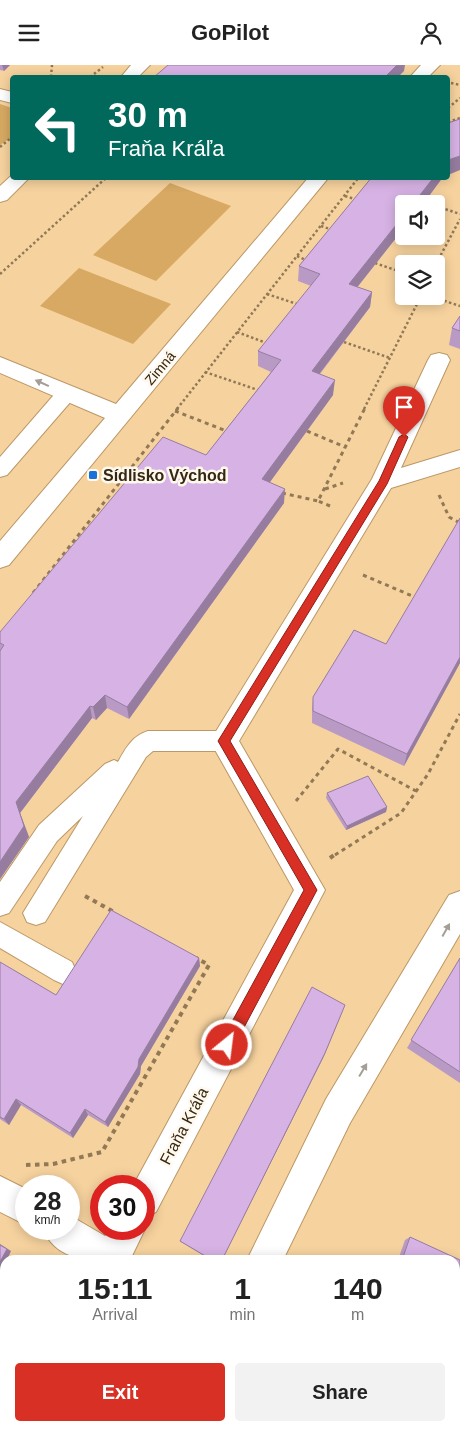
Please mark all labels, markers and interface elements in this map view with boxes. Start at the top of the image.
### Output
icon: menu [15,19,43,47]
icon: person [417,19,445,47]
text: GoPilot [191,20,269,45]
icon: left [25,95,90,160]
text: 30 m [108,95,188,134]
text: Fraňa Kráľa [108,136,224,161]
map controls [395,195,445,305]
button: sound [395,195,445,245]
button: layers [395,255,445,305]
street label: Zimná [141,348,179,388]
one-way arrow [35,379,49,387]
pin [383,386,425,437]
icon: arrive [390,393,418,421]
place label: Sídlisko Východ [103,467,227,484]
marker: Sídlisko Východ [87,469,99,481]
one-way arrow [442,923,450,937]
position arrow [200,1018,252,1070]
one-way arrow [359,1063,368,1076]
street label: Fraňa Kráľa [157,1085,211,1167]
speed limit sign: 30 [90,1175,155,1240]
text: 28 [34,1187,61,1215]
text: km/h [34,1213,61,1227]
text: 15:11 [77,1272,152,1305]
text: 1 [234,1272,251,1305]
text: 140 [333,1272,383,1305]
text: Arrival [92,1306,137,1323]
text: min [230,1306,255,1323]
text: m [351,1306,364,1323]
button: Exit [15,1363,225,1421]
button: Share [235,1363,445,1421]

